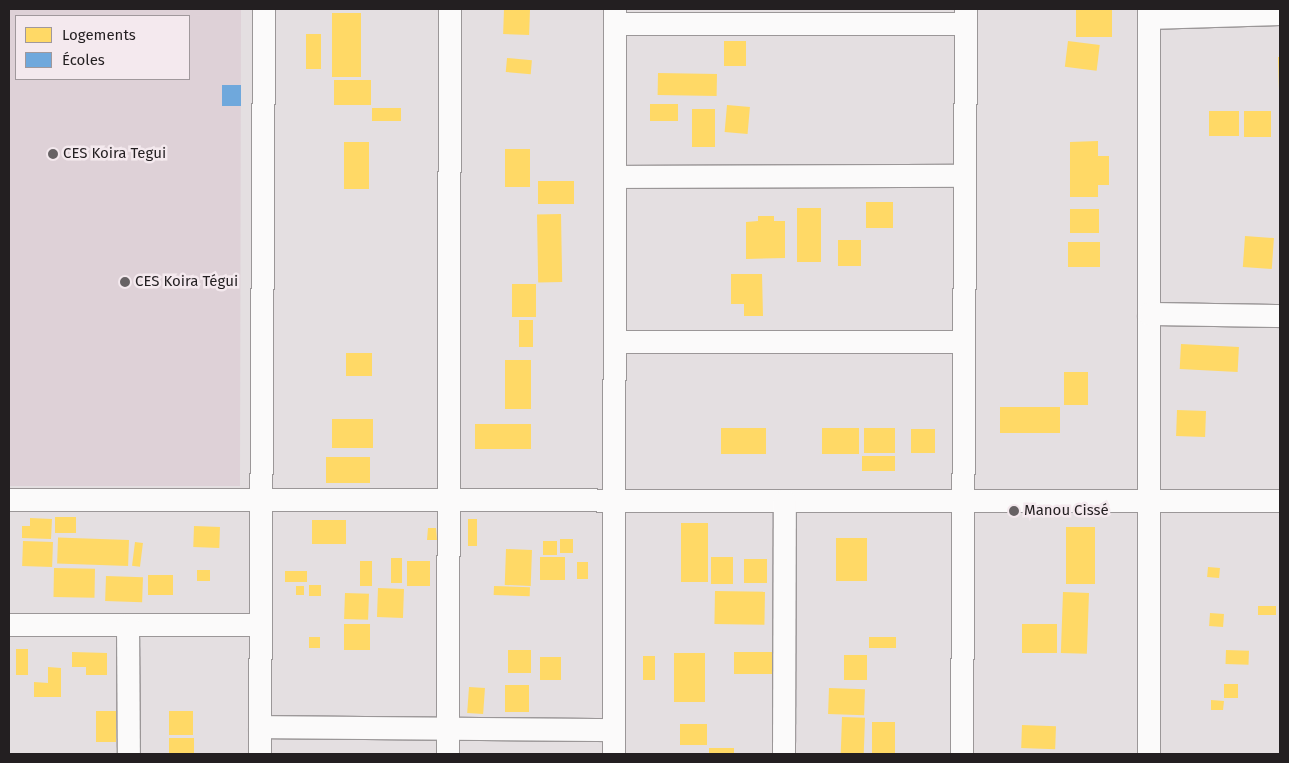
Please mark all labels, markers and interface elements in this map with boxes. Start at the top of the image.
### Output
legend [15,15,190,80]
text: Logements [62,26,136,44]
text: Écoles [62,51,105,69]
place label: CES Koira Tegui [63,145,166,163]
marker: CES Koira Tegui [47,148,59,160]
place label: CES Koira Tégui [135,273,238,291]
marker: CES Koira Tégui [119,276,131,288]
place label: Manou Cissé [1024,502,1109,520]
marker: Manou Cissé [1008,505,1020,517]

